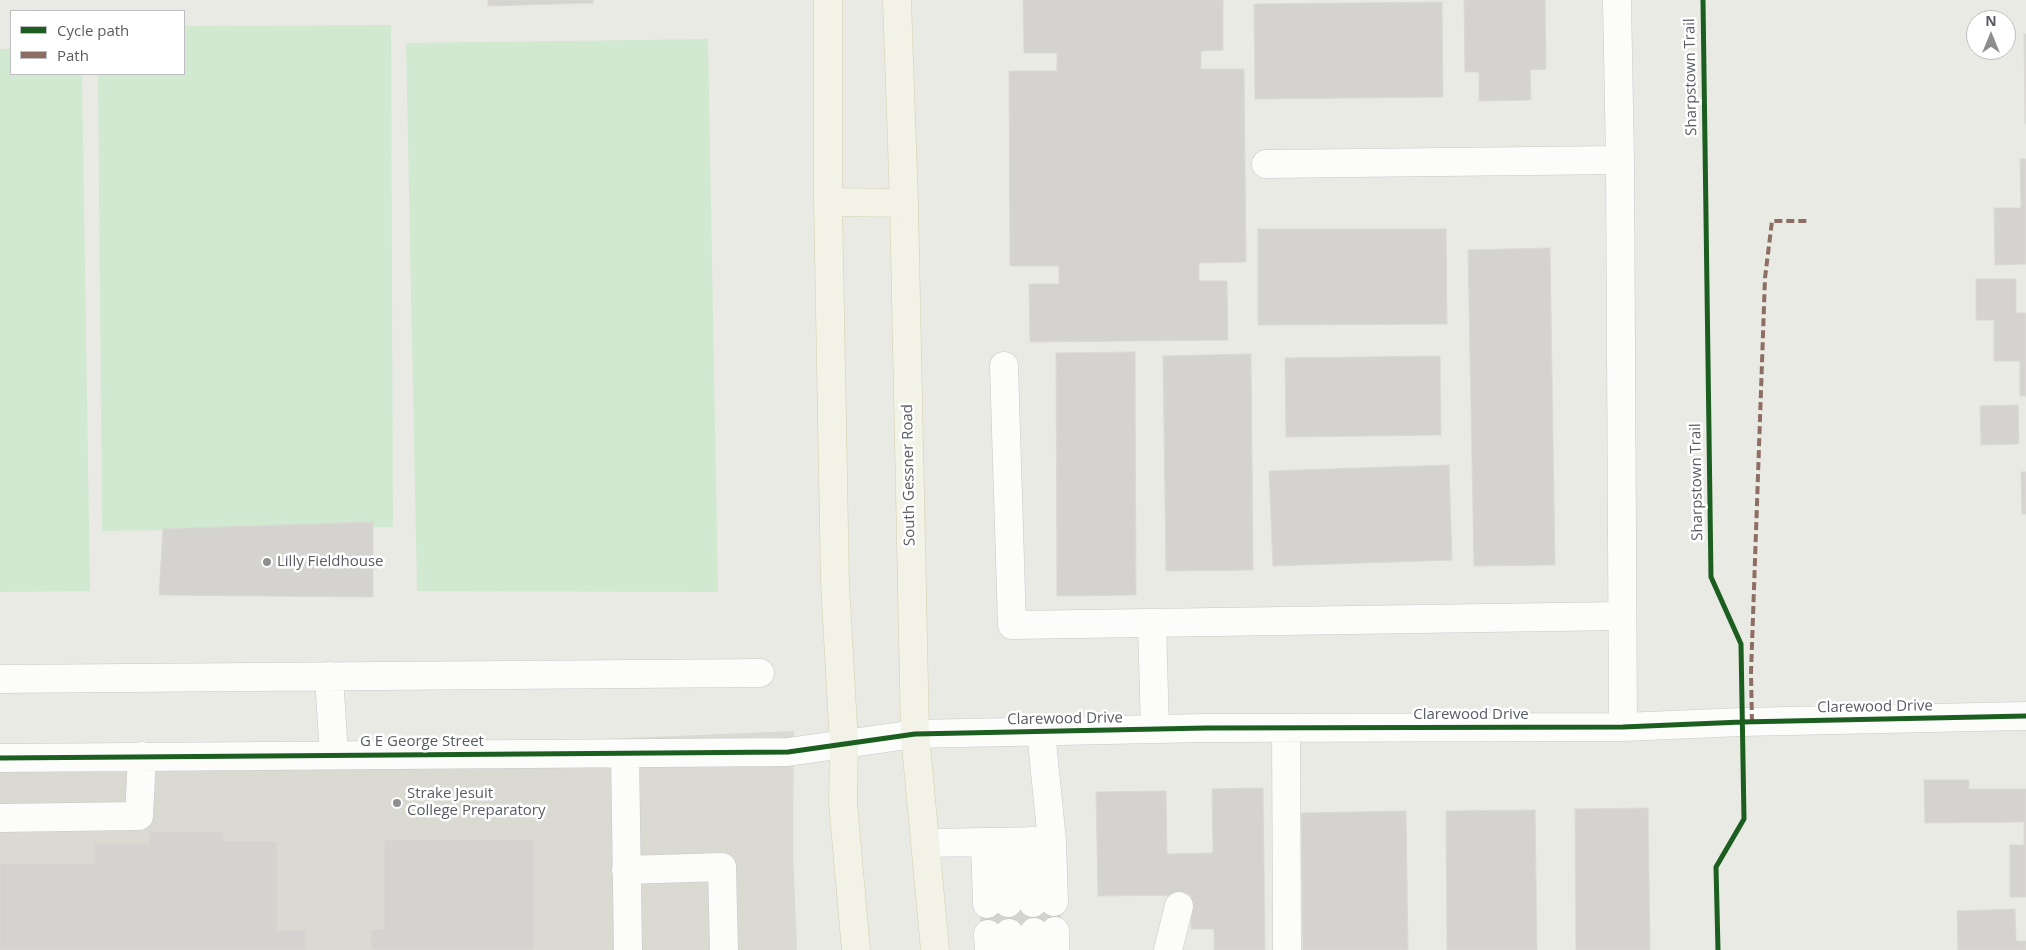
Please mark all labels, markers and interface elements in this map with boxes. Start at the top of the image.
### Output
legend [10,10,185,75]
north arrow [1966,10,2016,60]
text: N [1985,11,1997,30]
street label: Sharpstown Trail [1681,18,1701,136]
text: Cycle path [57,20,129,40]
text: Path [57,45,89,65]
street label: South Gessner Road [899,404,919,546]
street label: Sharpstown Trail [1687,423,1707,541]
place label: Lilly Fieldhouse [277,553,384,571]
marker: Lilly Fieldhouse [261,556,273,568]
street label: Clarewood Drive [1817,697,1933,717]
street label: Clarewood Drive [1413,706,1529,724]
street label: Clarewood Drive [1007,709,1123,729]
street label: G E George Street [360,733,484,751]
place label: Strake Jesuit College Preparatory [407,785,546,820]
marker: Strake Jesuit College Preparatory [391,797,403,809]

